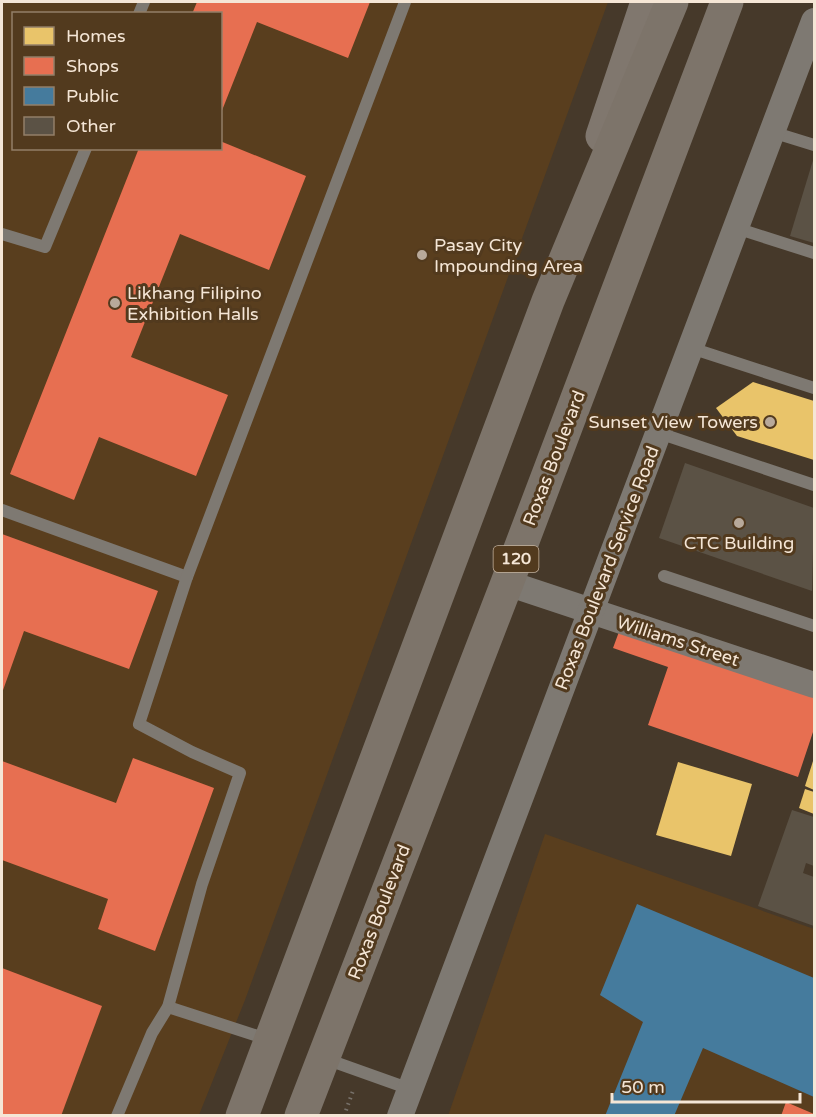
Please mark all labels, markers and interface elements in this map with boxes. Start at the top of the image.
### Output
legend [12,12,222,150]
text: Homes [66,25,126,47]
text: Shops [66,55,119,77]
text: Public [66,85,119,107]
text: Other [66,115,116,137]
place label: Pasay City Impounding Area [434,234,583,277]
marker: Pasay City Impounding Area [415,248,429,262]
place label: Likhang Filipino Exhibition Halls [127,282,262,325]
marker: Likhang Filipino Exhibition Halls [108,296,122,310]
street label: Roxas Boulevard [518,387,590,529]
place label: Sunset View Towers [588,411,758,433]
marker: Sunset View Towers [763,415,777,429]
street label: Roxas Boulevard Service Road [550,443,664,693]
marker: CTC Building [732,516,746,530]
place label: CTC Building [684,532,794,554]
road number: 120 [494,546,538,572]
street label: Williams Street [614,611,742,671]
street label: Roxas Boulevard [343,841,415,983]
scale bar [612,1066,800,1104]
text: 50 m [621,1076,665,1098]

